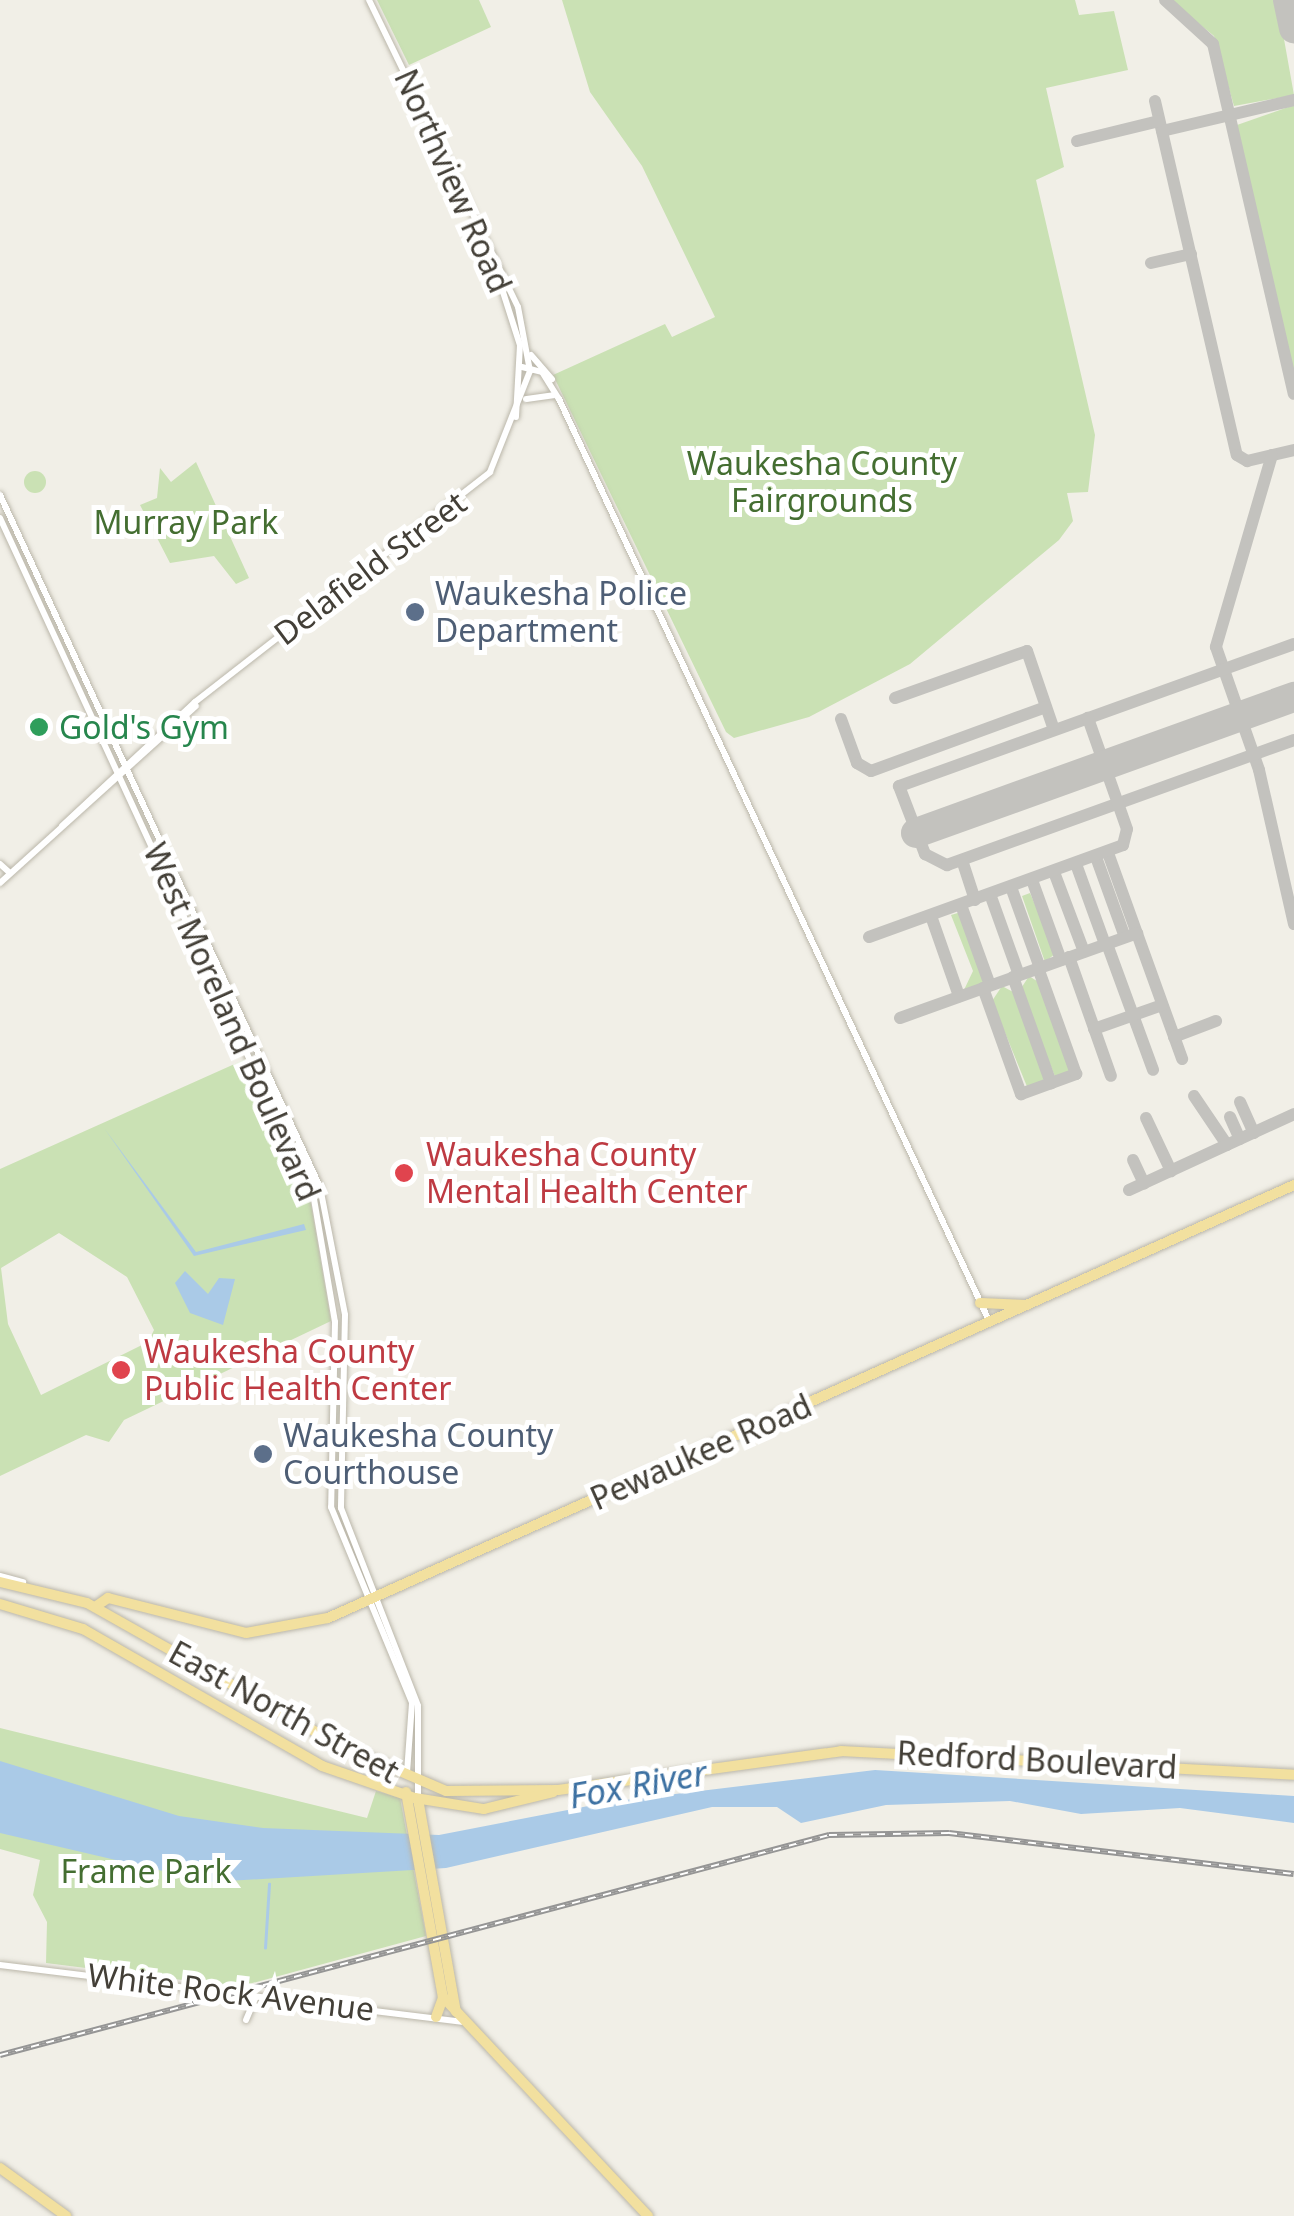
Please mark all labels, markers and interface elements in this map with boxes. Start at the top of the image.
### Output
street label: Northview Road [387,63,519,299]
park label: Waukesha County Fairgrounds [687,445,957,520]
street label: Delafield Street [266,483,474,653]
park label: Murray Park [94,503,278,541]
place label: Waukesha Police Department [435,575,687,650]
marker: Waukesha Police Department [404,601,426,623]
place label: Gold's Gym [59,708,229,746]
marker: Gold's Gym [28,716,50,738]
street label: West Moreland Boulevard [136,837,328,1207]
place label: Waukesha County Mental Health Center [426,1136,747,1211]
marker: Waukesha County Mental Health Center [391,1160,417,1186]
place label: Waukesha County Public Health Center [144,1333,451,1408]
marker: Waukesha County Public Health Center [108,1357,134,1383]
street label: Pewaukee Road [584,1386,818,1518]
place label: Waukesha County Courthouse [283,1417,553,1492]
marker: Waukesha County Courthouse [252,1443,274,1465]
street label: East North Street [162,1633,406,1791]
street label: Redford Boulevard [896,1733,1178,1787]
water label: Fox River [566,1751,710,1817]
park label: Frame Park [60,1852,232,1890]
street label: White Rock Avenue [86,1955,376,2029]

